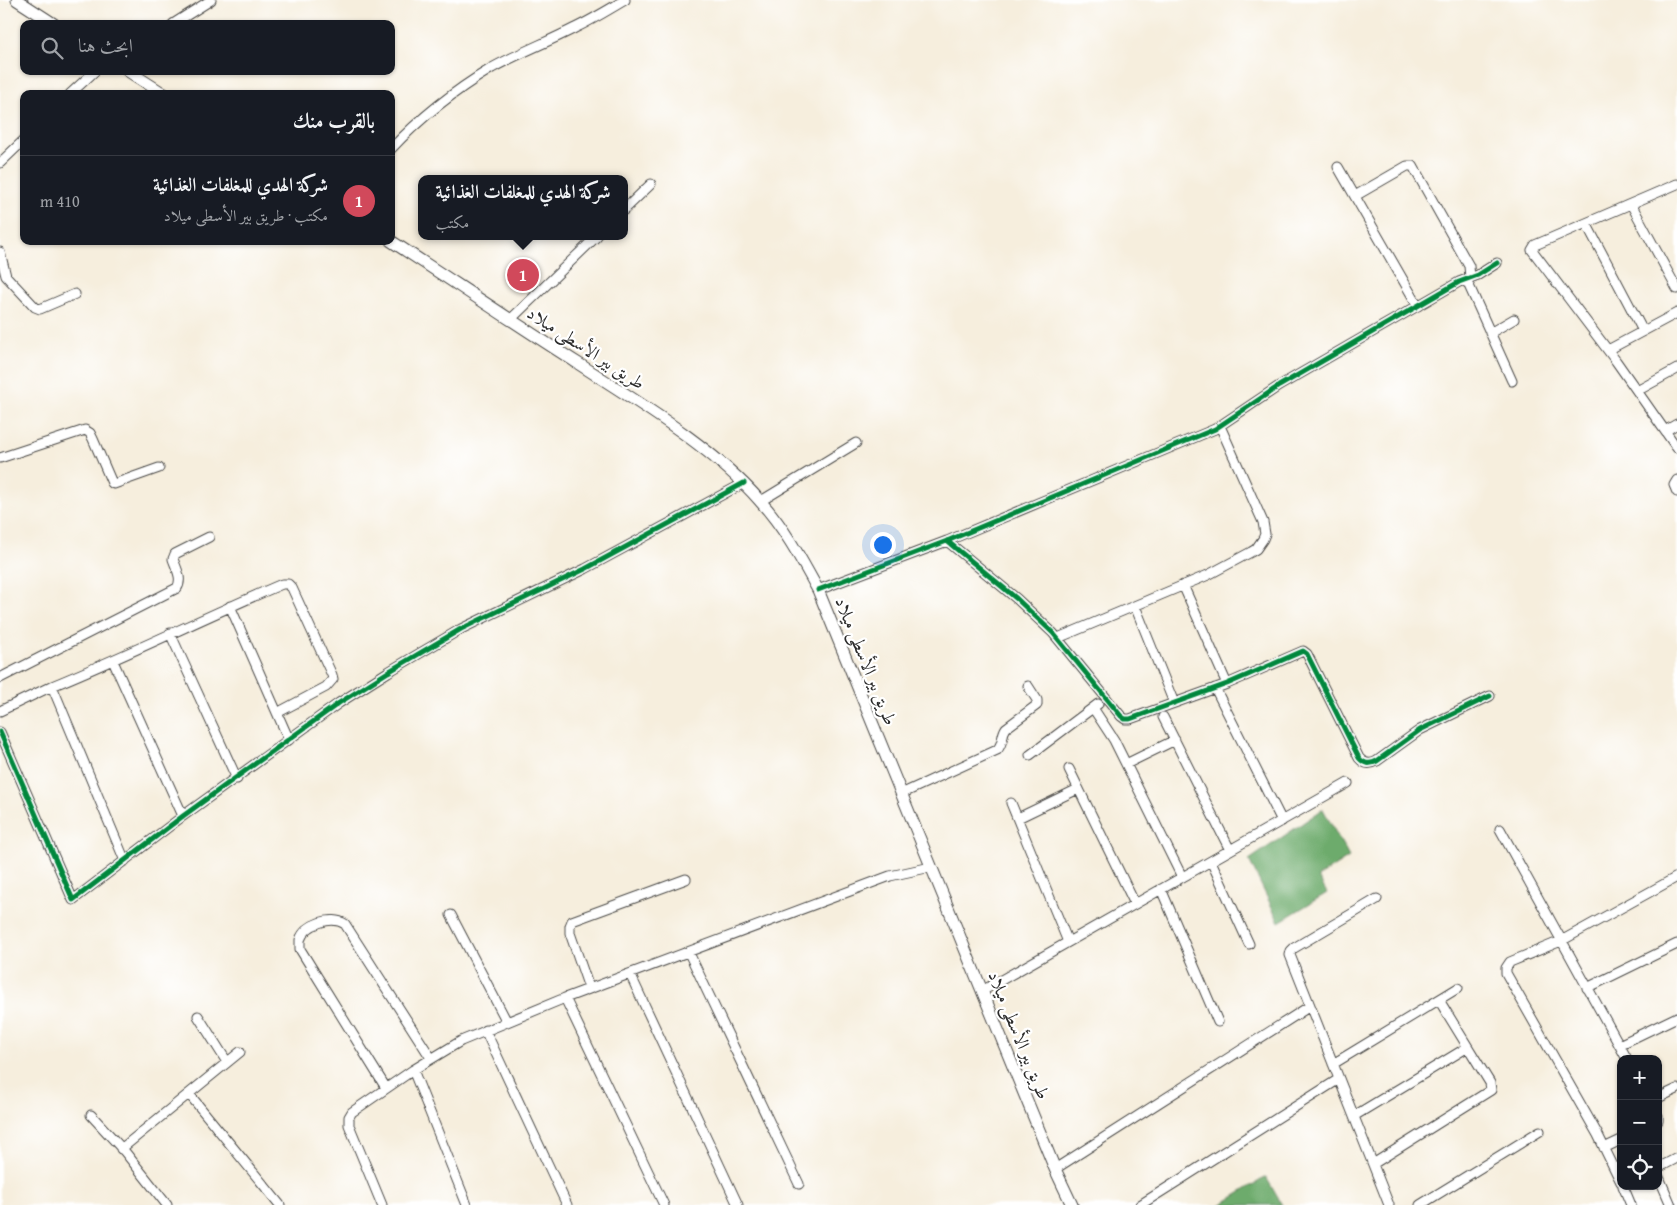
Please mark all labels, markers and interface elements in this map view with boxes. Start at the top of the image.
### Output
search box [20,20,395,75]
text: ابحث هنا [78,31,133,59]
icon: search [38,34,66,62]
text: بالقرب منك [293,105,375,136]
text: شركة الهدي للمغلفات الغذائية [153,170,328,198]
popup [418,175,628,240]
text: شركة الهدي للمغلفات الغذائية [435,177,611,205]
text: 410 m [40,189,80,213]
text: 1 [355,189,363,213]
text: مكتب · طريق بير الأسطى ميلاد [164,203,328,227]
text: مكتب [435,210,469,234]
pin: 1 [507,256,539,294]
street label: طريق بير الأسطى ميلاد [522,299,651,396]
your location [870,532,896,558]
street label: طريق بير الأسطى ميلاد [828,593,904,729]
street label: طريق بير الأسطى ميلاد [981,967,1057,1103]
map controls [1617,1055,1662,1190]
button: + [1617,1055,1662,1100]
button: − [1617,1100,1662,1145]
button: locate [1617,1145,1662,1190]

